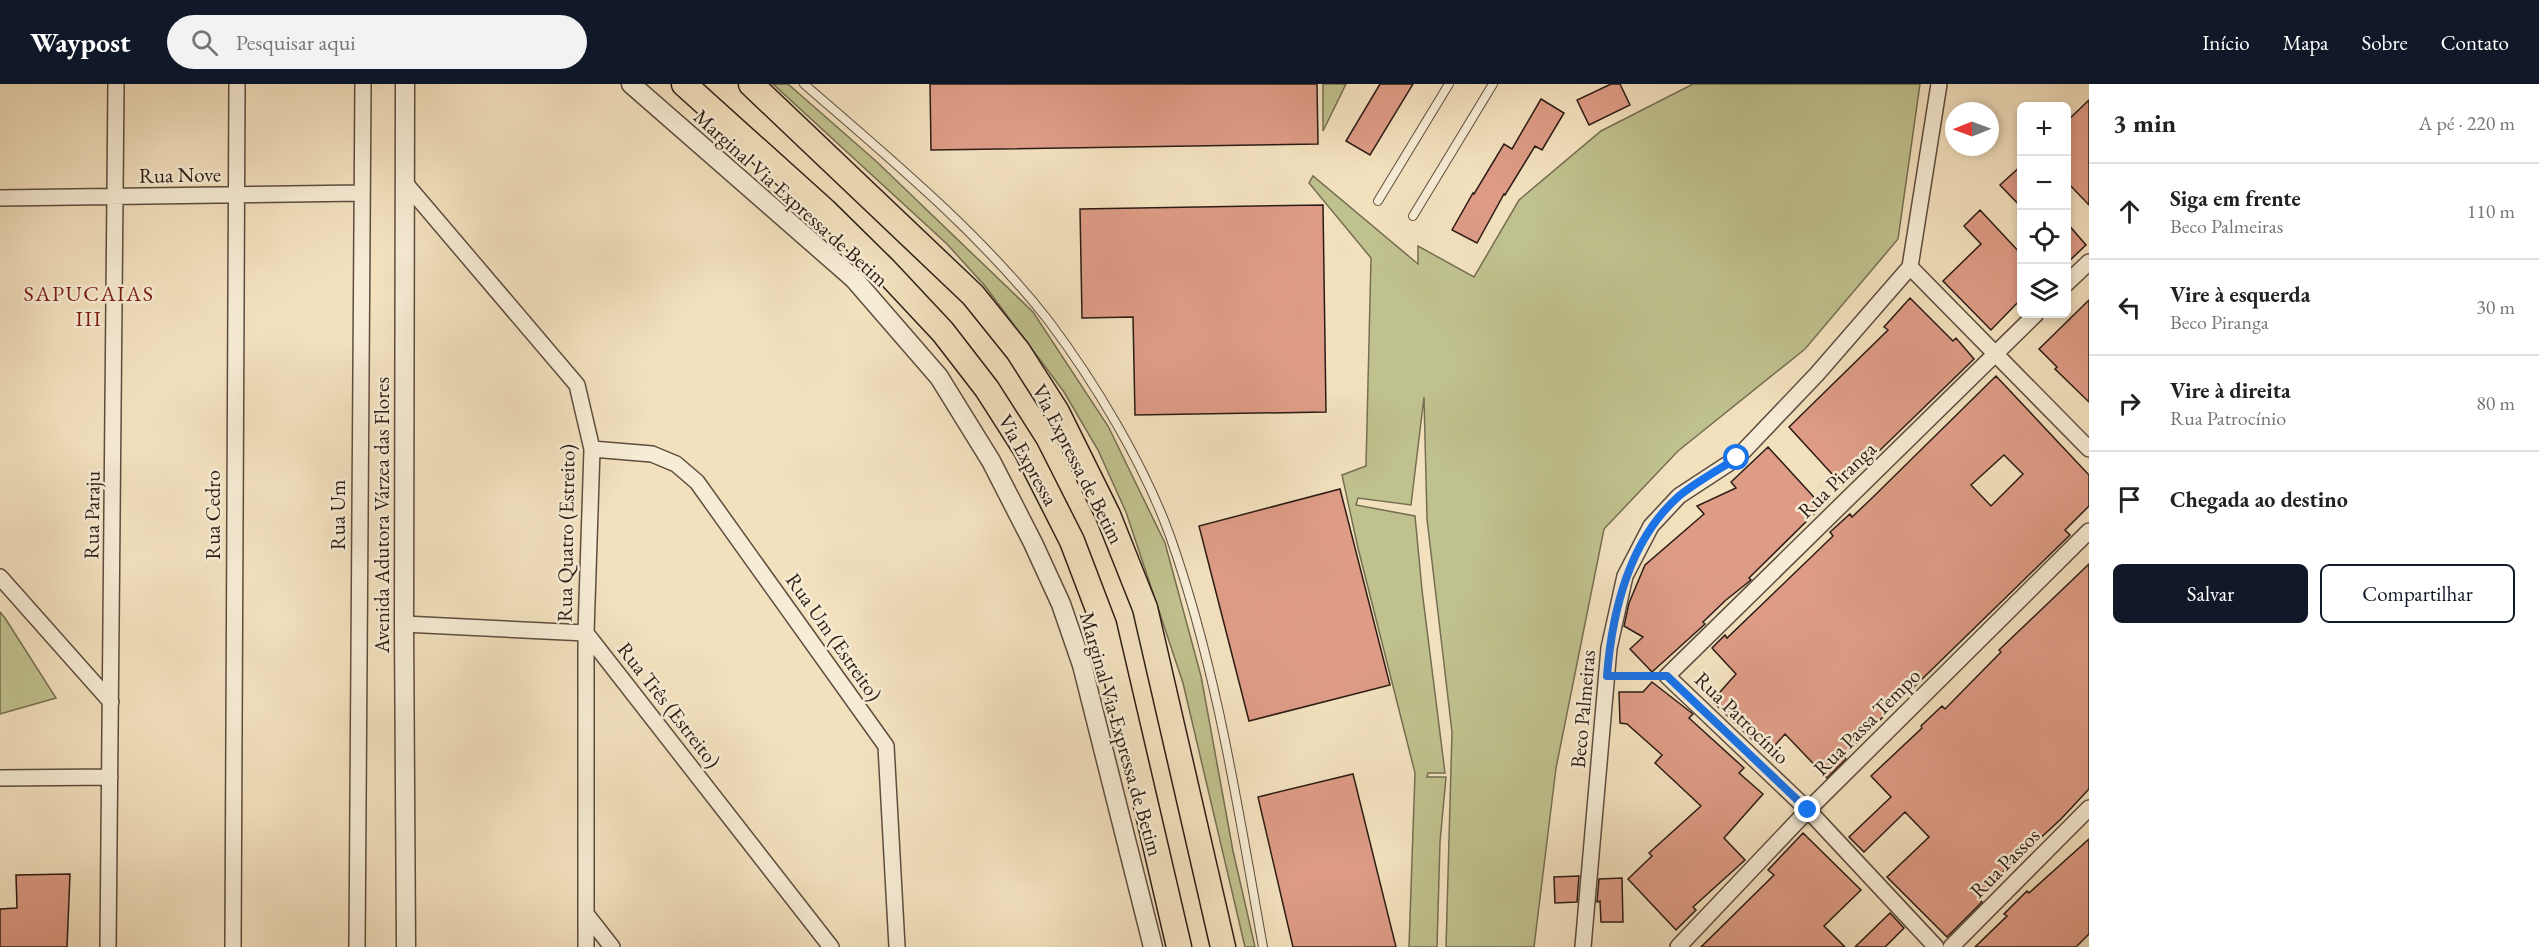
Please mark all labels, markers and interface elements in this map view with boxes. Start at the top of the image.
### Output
search box [167,15,587,69]
text: Waypost [30,24,131,60]
icon: search [188,26,221,59]
text: Pesquisar aqui [236,28,356,57]
text: Início [2202,29,2250,56]
text: Mapa [2283,29,2328,56]
text: Sobre [2361,29,2408,56]
text: Contato [2441,29,2509,56]
north arrow [1945,102,1999,156]
map controls [2017,102,2071,318]
button: + [2017,102,2071,156]
street label: Marginal Via Expressa de Betim [688,103,894,292]
text: 3 min [2113,106,2176,140]
text: A pé · 220 m [2419,110,2515,136]
button: − [2017,156,2071,210]
street label: Rua Nove [139,160,221,189]
text: Siga em frente [2170,184,2301,213]
icon: ahead [2113,195,2146,228]
text: 110 m [2467,198,2515,224]
button: locate [2017,210,2071,264]
text: Beco Palmeiras [2170,213,2283,239]
button: layers [2017,264,2071,318]
district label: SAPUCAIAS III [23,279,155,333]
text: Vire à esquerda [2170,280,2310,309]
icon: left [2113,291,2146,324]
text: 30 m [2476,294,2515,320]
text: Beco Piranga [2170,309,2269,335]
text: Vire à direita [2170,376,2291,405]
street label: Avenida Adutora Várzea das Flores [368,377,395,654]
street label: Via Expressa de Betim [1026,379,1130,548]
icon: right [2113,387,2146,420]
text: 80 m [2476,390,2515,416]
text: Rua Patrocínio [2170,405,2286,431]
street label: Via Expressa [992,409,1065,511]
street label: Rua Piranga [1792,435,1882,524]
street label: Rua Quatro (Estreito) [550,444,582,622]
route start [1723,444,1749,470]
street label: Rua Paraju [77,470,106,559]
street label: Rua Cedro [199,470,226,560]
street label: Rua Um [324,480,351,550]
icon: arrive [2113,483,2146,516]
text: Chegada ao destino [2170,485,2348,514]
button: Salvar [2113,564,2308,623]
button: Compartilhar [2320,564,2515,623]
street label: Rua Um (Estreito) [780,567,889,706]
street label: Marginal Via Expressa de Betim [1074,609,1169,859]
street label: Rua Três (Estreito) [612,636,727,773]
street label: Beco Palmeiras [1564,648,1601,769]
street label: Rua Passa Tempo [1807,662,1926,781]
street label: Rua Patrocínio [1689,666,1796,770]
route end [1794,796,1820,822]
street label: Rua Passos [1964,822,2046,903]

